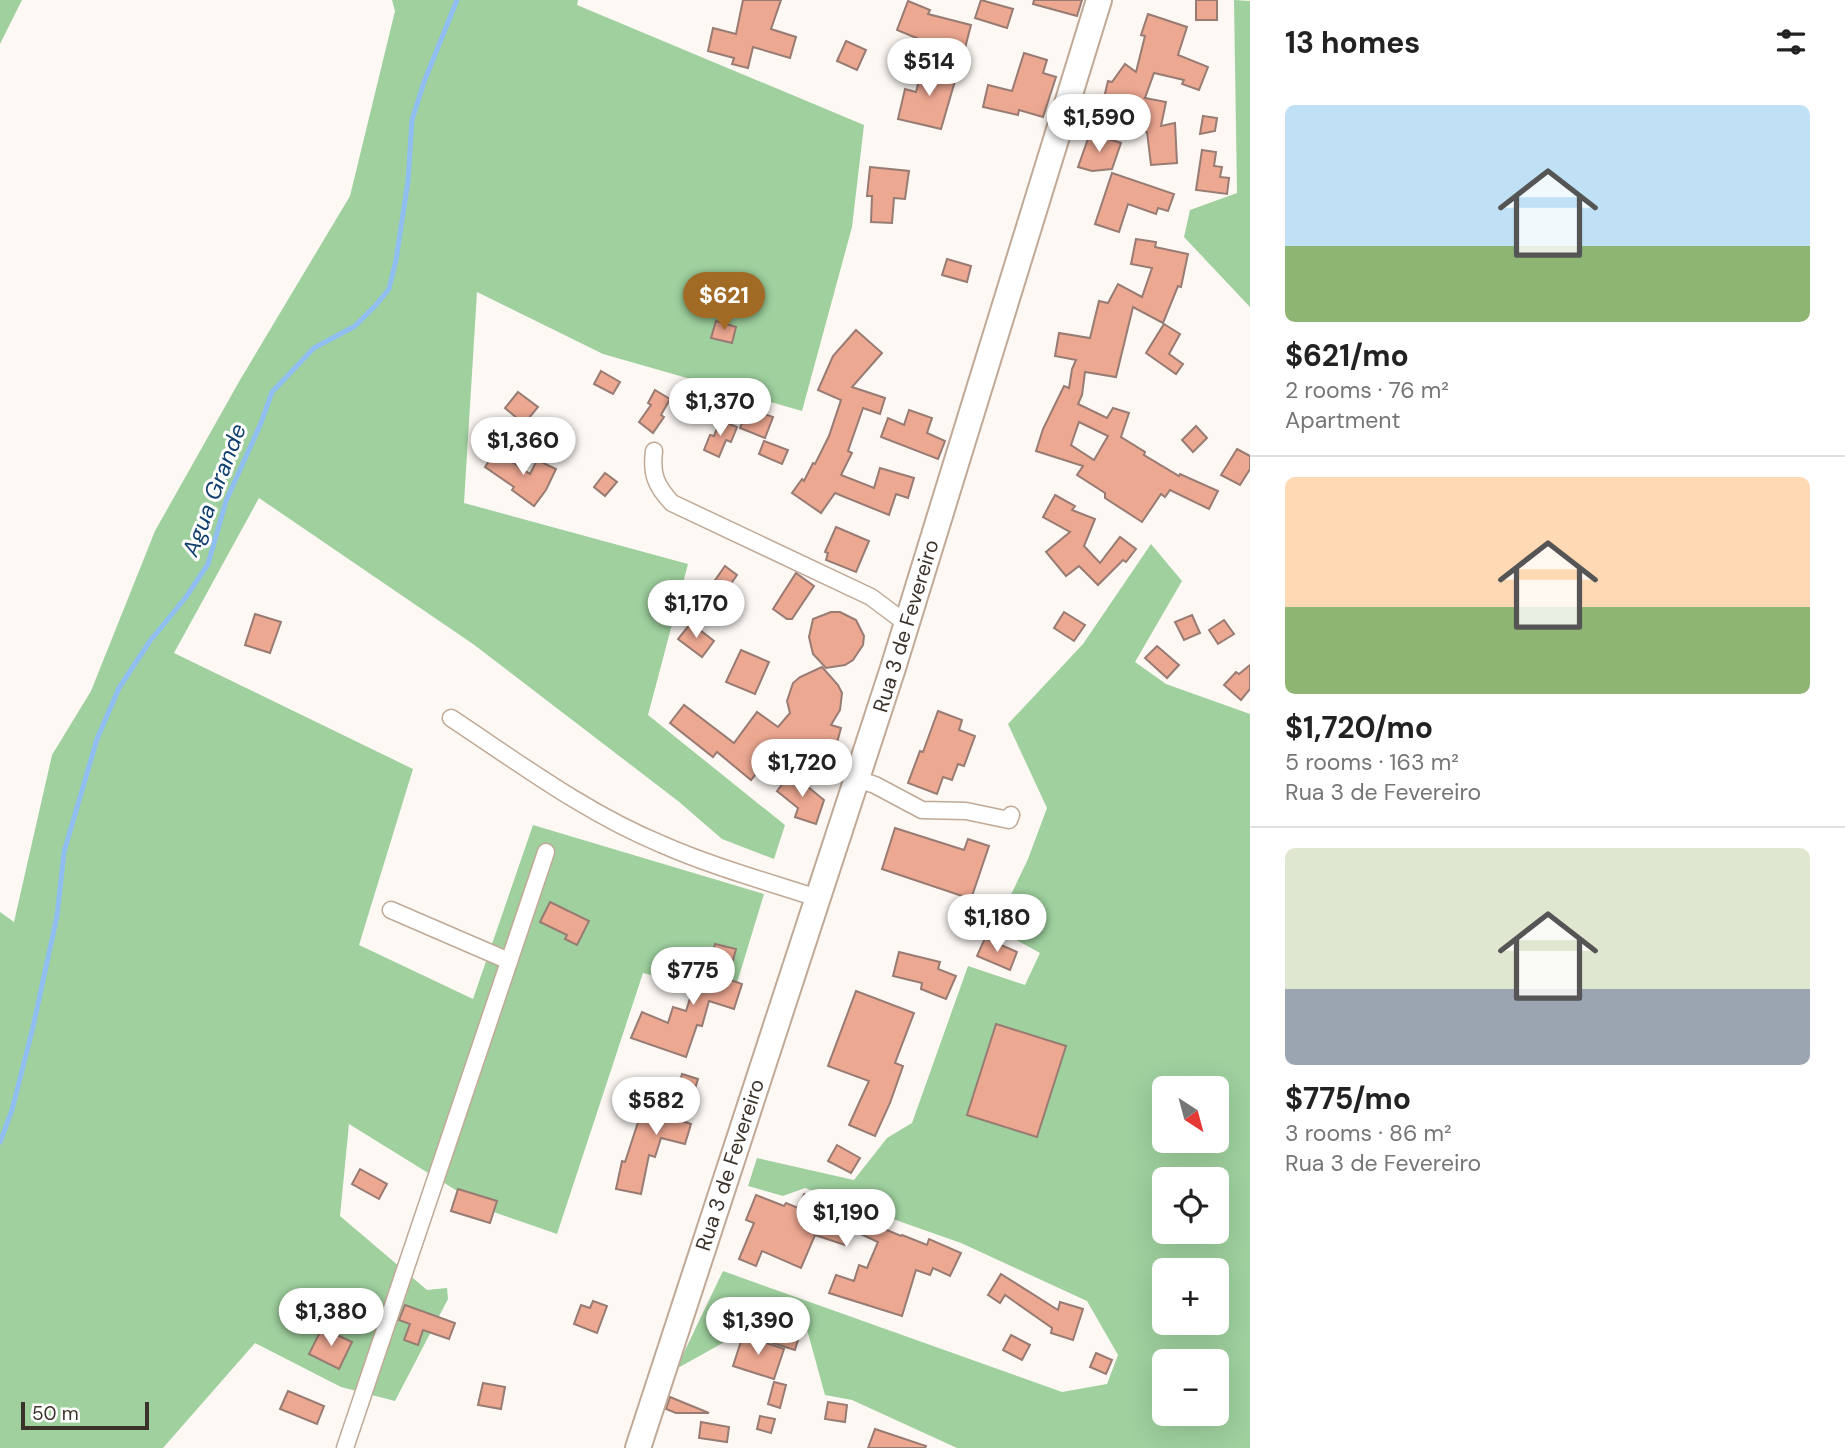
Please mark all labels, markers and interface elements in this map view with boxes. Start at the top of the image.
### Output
text: 13 homes [1285,23,1420,62]
icon: filters [1772,23,1810,61]
pin: $514 [888,38,970,98]
text: $514 [903,46,955,76]
pin: $1,590 [1042,94,1156,154]
text: $1,590 [1063,102,1135,132]
icon: home [1485,150,1611,276]
pin: $621 [683,272,765,332]
text: $621 [699,280,749,310]
text: $621/mo [1285,336,1409,375]
text: 2 rooms · 76 m² [1285,375,1449,405]
pin: $1,370 [663,378,777,438]
text: $1,370 [685,386,755,416]
text: Apartment [1285,405,1400,435]
pin: $1,360 [466,418,580,477]
water label: Agua Grande [175,419,253,562]
text: $1,360 [487,425,559,455]
icon: home [1485,522,1611,648]
street label: Rua 3 de Fevereiro [866,536,946,716]
pin: $1,170 [639,580,753,640]
text: $1,170 [664,588,728,618]
text: $1,720/mo [1285,708,1433,747]
pin: $1,720 [745,740,859,799]
text: $1,720 [767,747,837,777]
text: 5 rooms · 163 m² [1285,747,1459,777]
text: Rua 3 de Fevereiro [1285,777,1481,807]
icon: home [1485,893,1611,1019]
pin: $1,180 [940,894,1054,954]
text: $1,180 [963,902,1031,932]
pin: $775 [652,948,734,1007]
text: $775 [667,955,719,985]
street label: Rua 3 de Fevereiro [689,1075,771,1255]
north arrow [1152,1076,1228,1153]
map controls [1152,1076,1229,1426]
pin: $582 [615,1078,697,1137]
text: $775/mo [1285,1079,1411,1118]
text: $582 [628,1085,684,1115]
text: 3 rooms · 86 m² [1285,1118,1452,1148]
text: Rua 3 de Fevereiro [1285,1148,1481,1178]
button: locate [1152,1167,1229,1244]
pin: $1,190 [789,1190,903,1249]
text: $1,190 [812,1197,880,1227]
button: + [1152,1258,1229,1335]
pin: $1,380 [274,1288,388,1348]
text: $1,380 [295,1296,367,1326]
pin: $1,390 [701,1298,815,1357]
text: $1,390 [722,1305,794,1335]
button: − [1152,1349,1229,1426]
scale bar [21,1399,149,1431]
text: 50 m [32,1401,79,1426]

